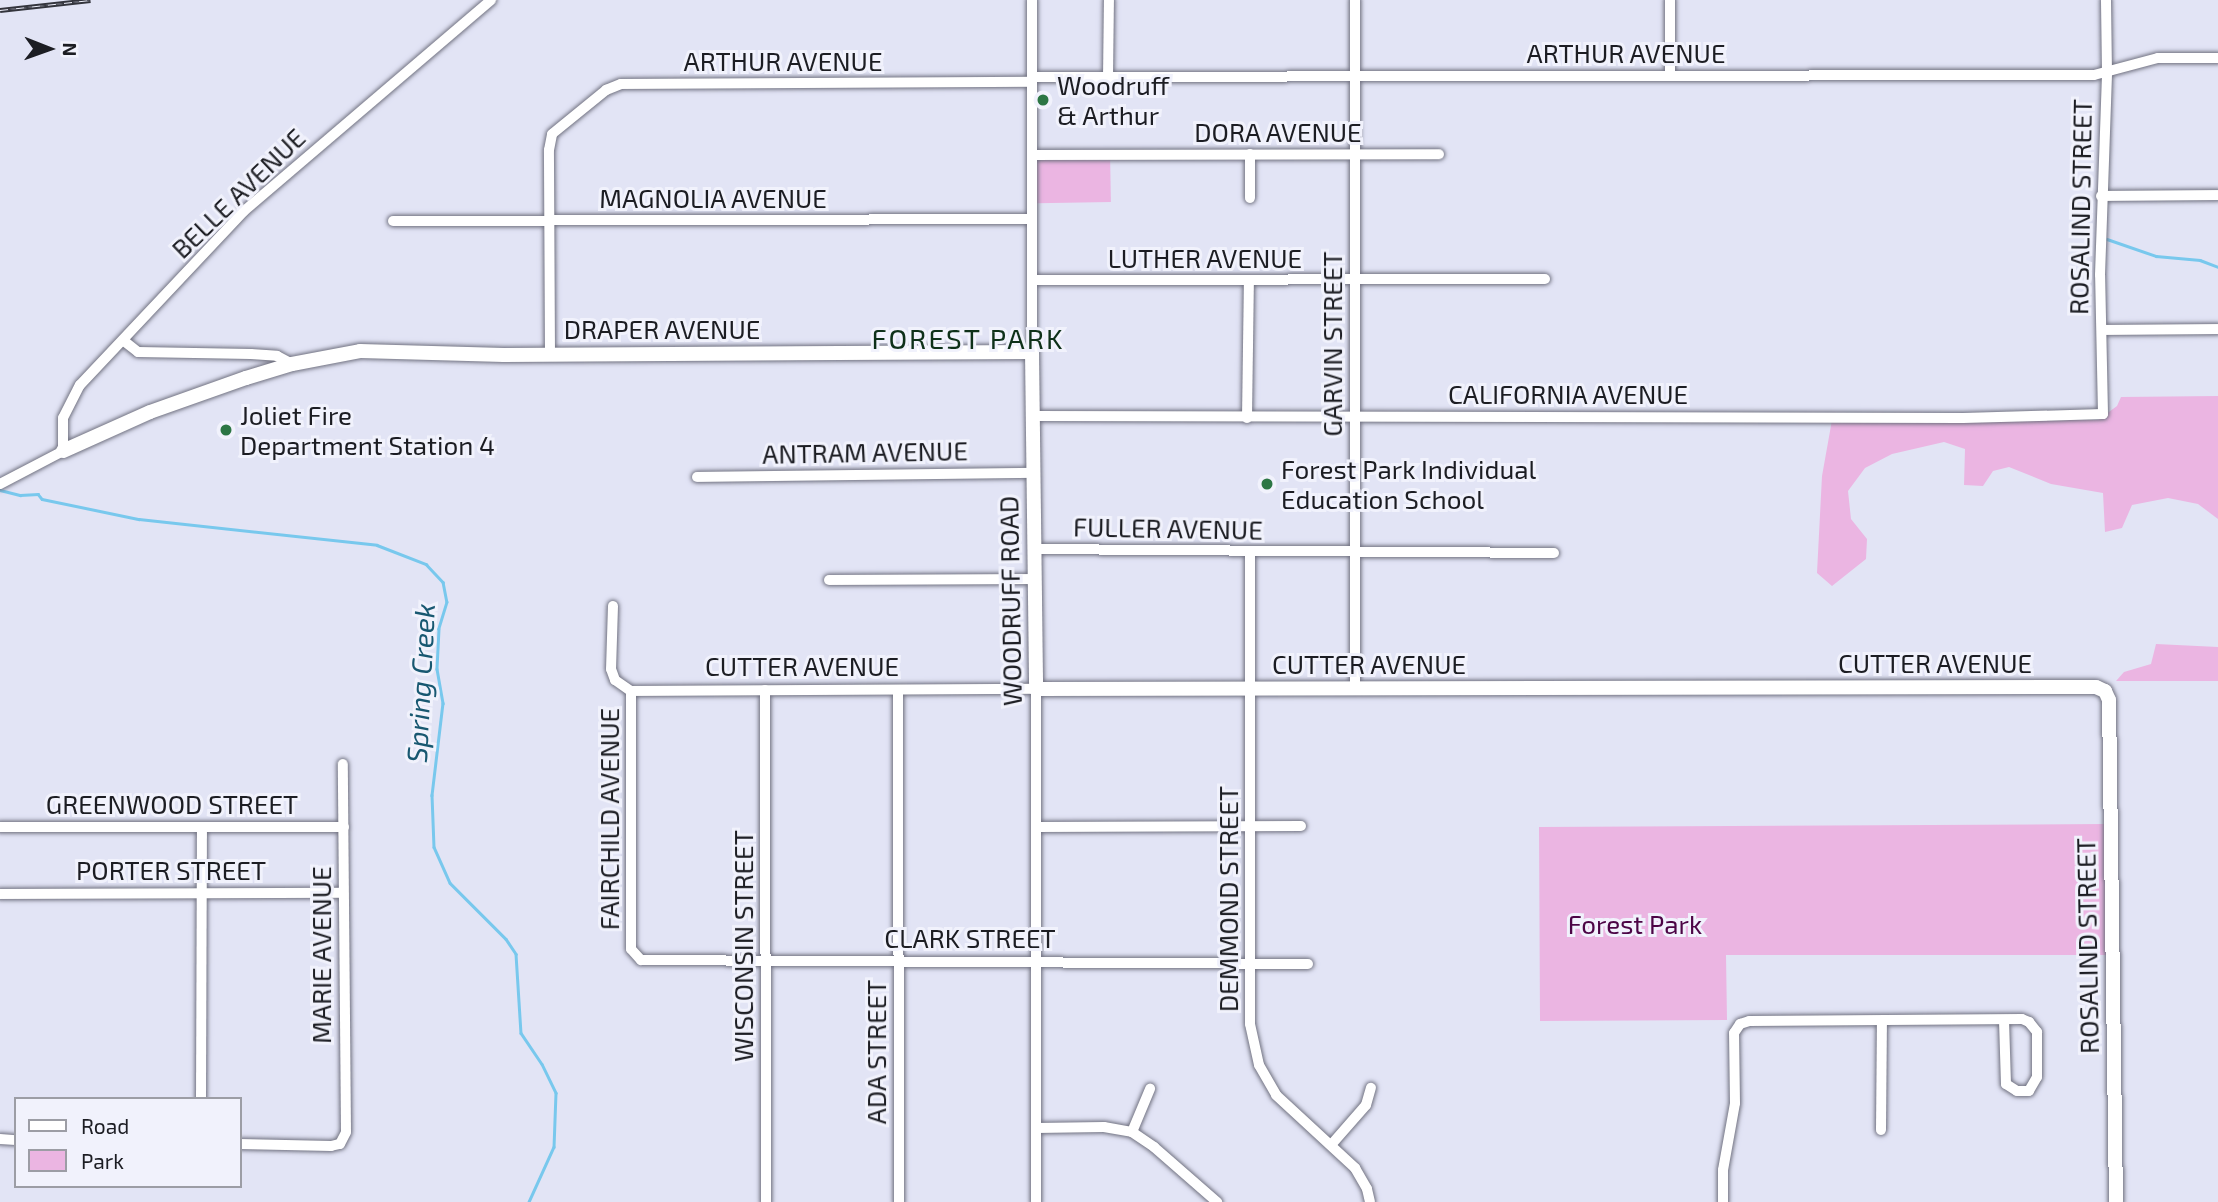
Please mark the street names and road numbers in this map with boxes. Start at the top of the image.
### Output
street label: ARTHUR AVENUE [1526,37,1726,69]
street label: ARTHUR AVENUE [683,45,883,77]
street label: ROSALIND STREET [2063,99,2097,315]
street label: DORA AVENUE [1194,116,1362,148]
street label: BELLE AVENUE [165,121,311,265]
street label: MAGNOLIA AVENUE [599,182,827,214]
street label: LUTHER AVENUE [1108,242,1302,274]
street label: GARVIN STREET [1316,251,1348,437]
street label: DRAPER AVENUE [563,313,761,345]
street label: CALIFORNIA AVENUE [1447,378,1689,410]
street label: ANTRAM AVENUE [762,435,968,469]
street label: WOODRUFF ROAD [993,495,1027,707]
street label: FULLER AVENUE [1073,511,1263,545]
street label: CUTTER AVENUE [1838,647,2032,679]
street label: CUTTER AVENUE [1272,648,1466,680]
street label: CUTTER AVENUE [705,650,899,682]
street label: FAIRCHILD AVENUE [593,707,625,931]
street label: DEMMOND STREET [1212,786,1244,1012]
street label: GREENWOOD STREET [46,788,298,820]
street label: WISCONSIN STREET [727,830,759,1062]
street label: ROSALIND STREET [2070,838,2104,1054]
street label: PORTER STREET [76,854,266,886]
street label: MARIE AVENUE [305,866,337,1044]
street label: CLARK STREET [884,922,1056,954]
street label: ADA STREET [860,979,892,1125]

